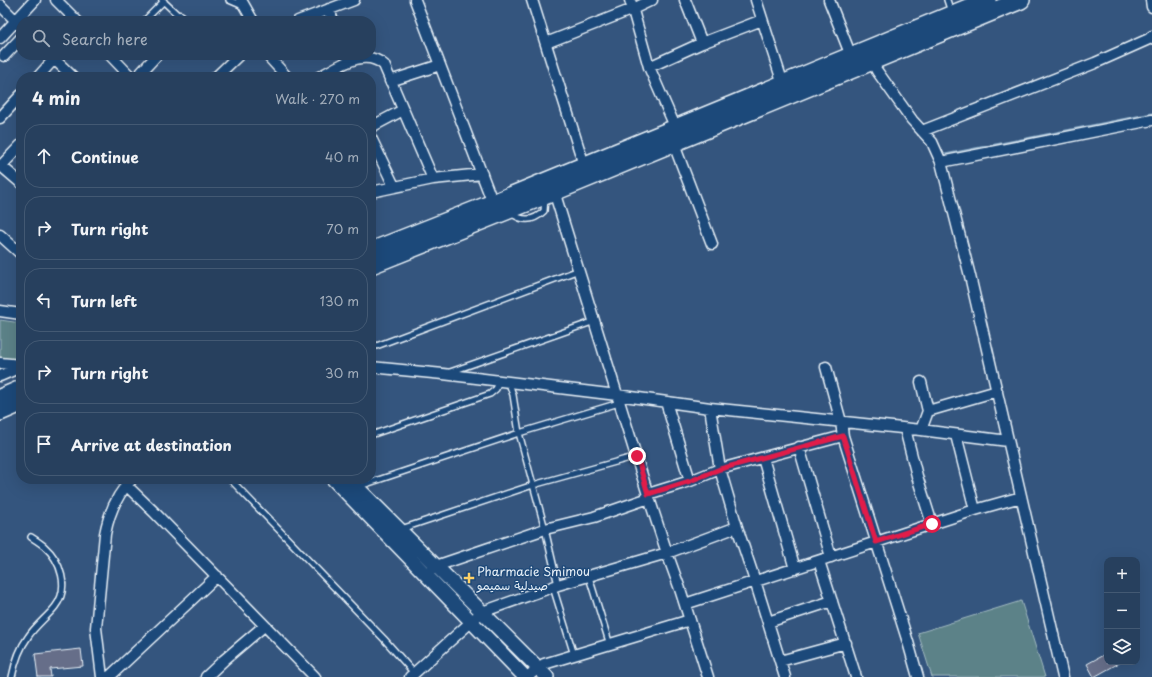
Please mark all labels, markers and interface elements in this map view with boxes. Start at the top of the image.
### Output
search box [16,16,376,60]
icon: search [30,27,52,49]
text: Search here [62,27,148,50]
text: 4 min [32,85,80,111]
text: Walk · 270 m [275,89,360,108]
icon: ahead [33,145,55,167]
text: Continue [71,145,139,168]
text: 40 m [325,147,359,166]
icon: right [33,217,55,239]
text: Turn right [71,217,148,240]
text: 70 m [326,219,359,238]
icon: left [33,289,55,311]
text: Turn left [71,289,137,312]
text: 130 m [320,291,359,310]
icon: right [33,361,55,383]
text: Turn right [71,361,148,384]
text: 30 m [325,363,359,382]
icon: arrive [33,433,55,455]
text: Arrive at destination [71,433,232,456]
route end [628,447,646,465]
route start [923,515,941,533]
map controls [1104,557,1140,665]
button: + [1104,557,1140,593]
place label: Pharmacie Smimou صيدلية سميمو [476,562,590,594]
marker: Pharmacie Smimou صيدلية سميمو [464,573,474,583]
button: − [1104,593,1140,629]
button: layers [1104,629,1140,665]

